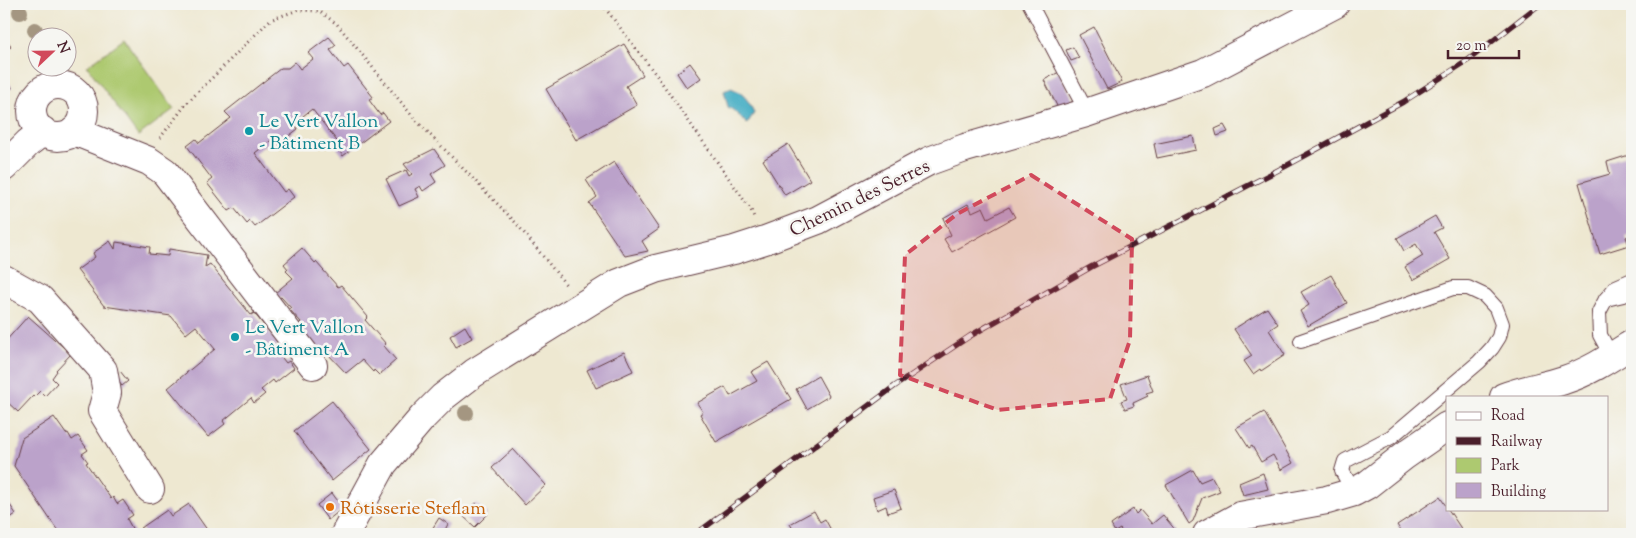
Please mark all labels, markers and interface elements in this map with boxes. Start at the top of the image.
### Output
north arrow [28,28,78,78]
scale bar [1448,28,1520,60]
text: 20 m [1456,36,1487,57]
text: N [51,39,74,57]
place label: Le Vert Vallon - Bâtiment B [259,109,378,158]
marker: Le Vert Vallon - Bâtiment B [243,125,255,137]
street label: Chemin des Serres [785,154,935,245]
place label: Le Vert Vallon - Bâtiment A [245,315,364,364]
marker: Le Vert Vallon - Bâtiment A [229,331,241,343]
legend [1446,396,1608,510]
text: Road [1491,406,1525,427]
text: Railway [1491,432,1543,453]
text: Park [1491,456,1520,477]
text: Building [1491,482,1546,503]
place label: Rôtisserie Steflam [340,496,486,523]
marker: Rôtisserie Steflam [324,501,336,513]

